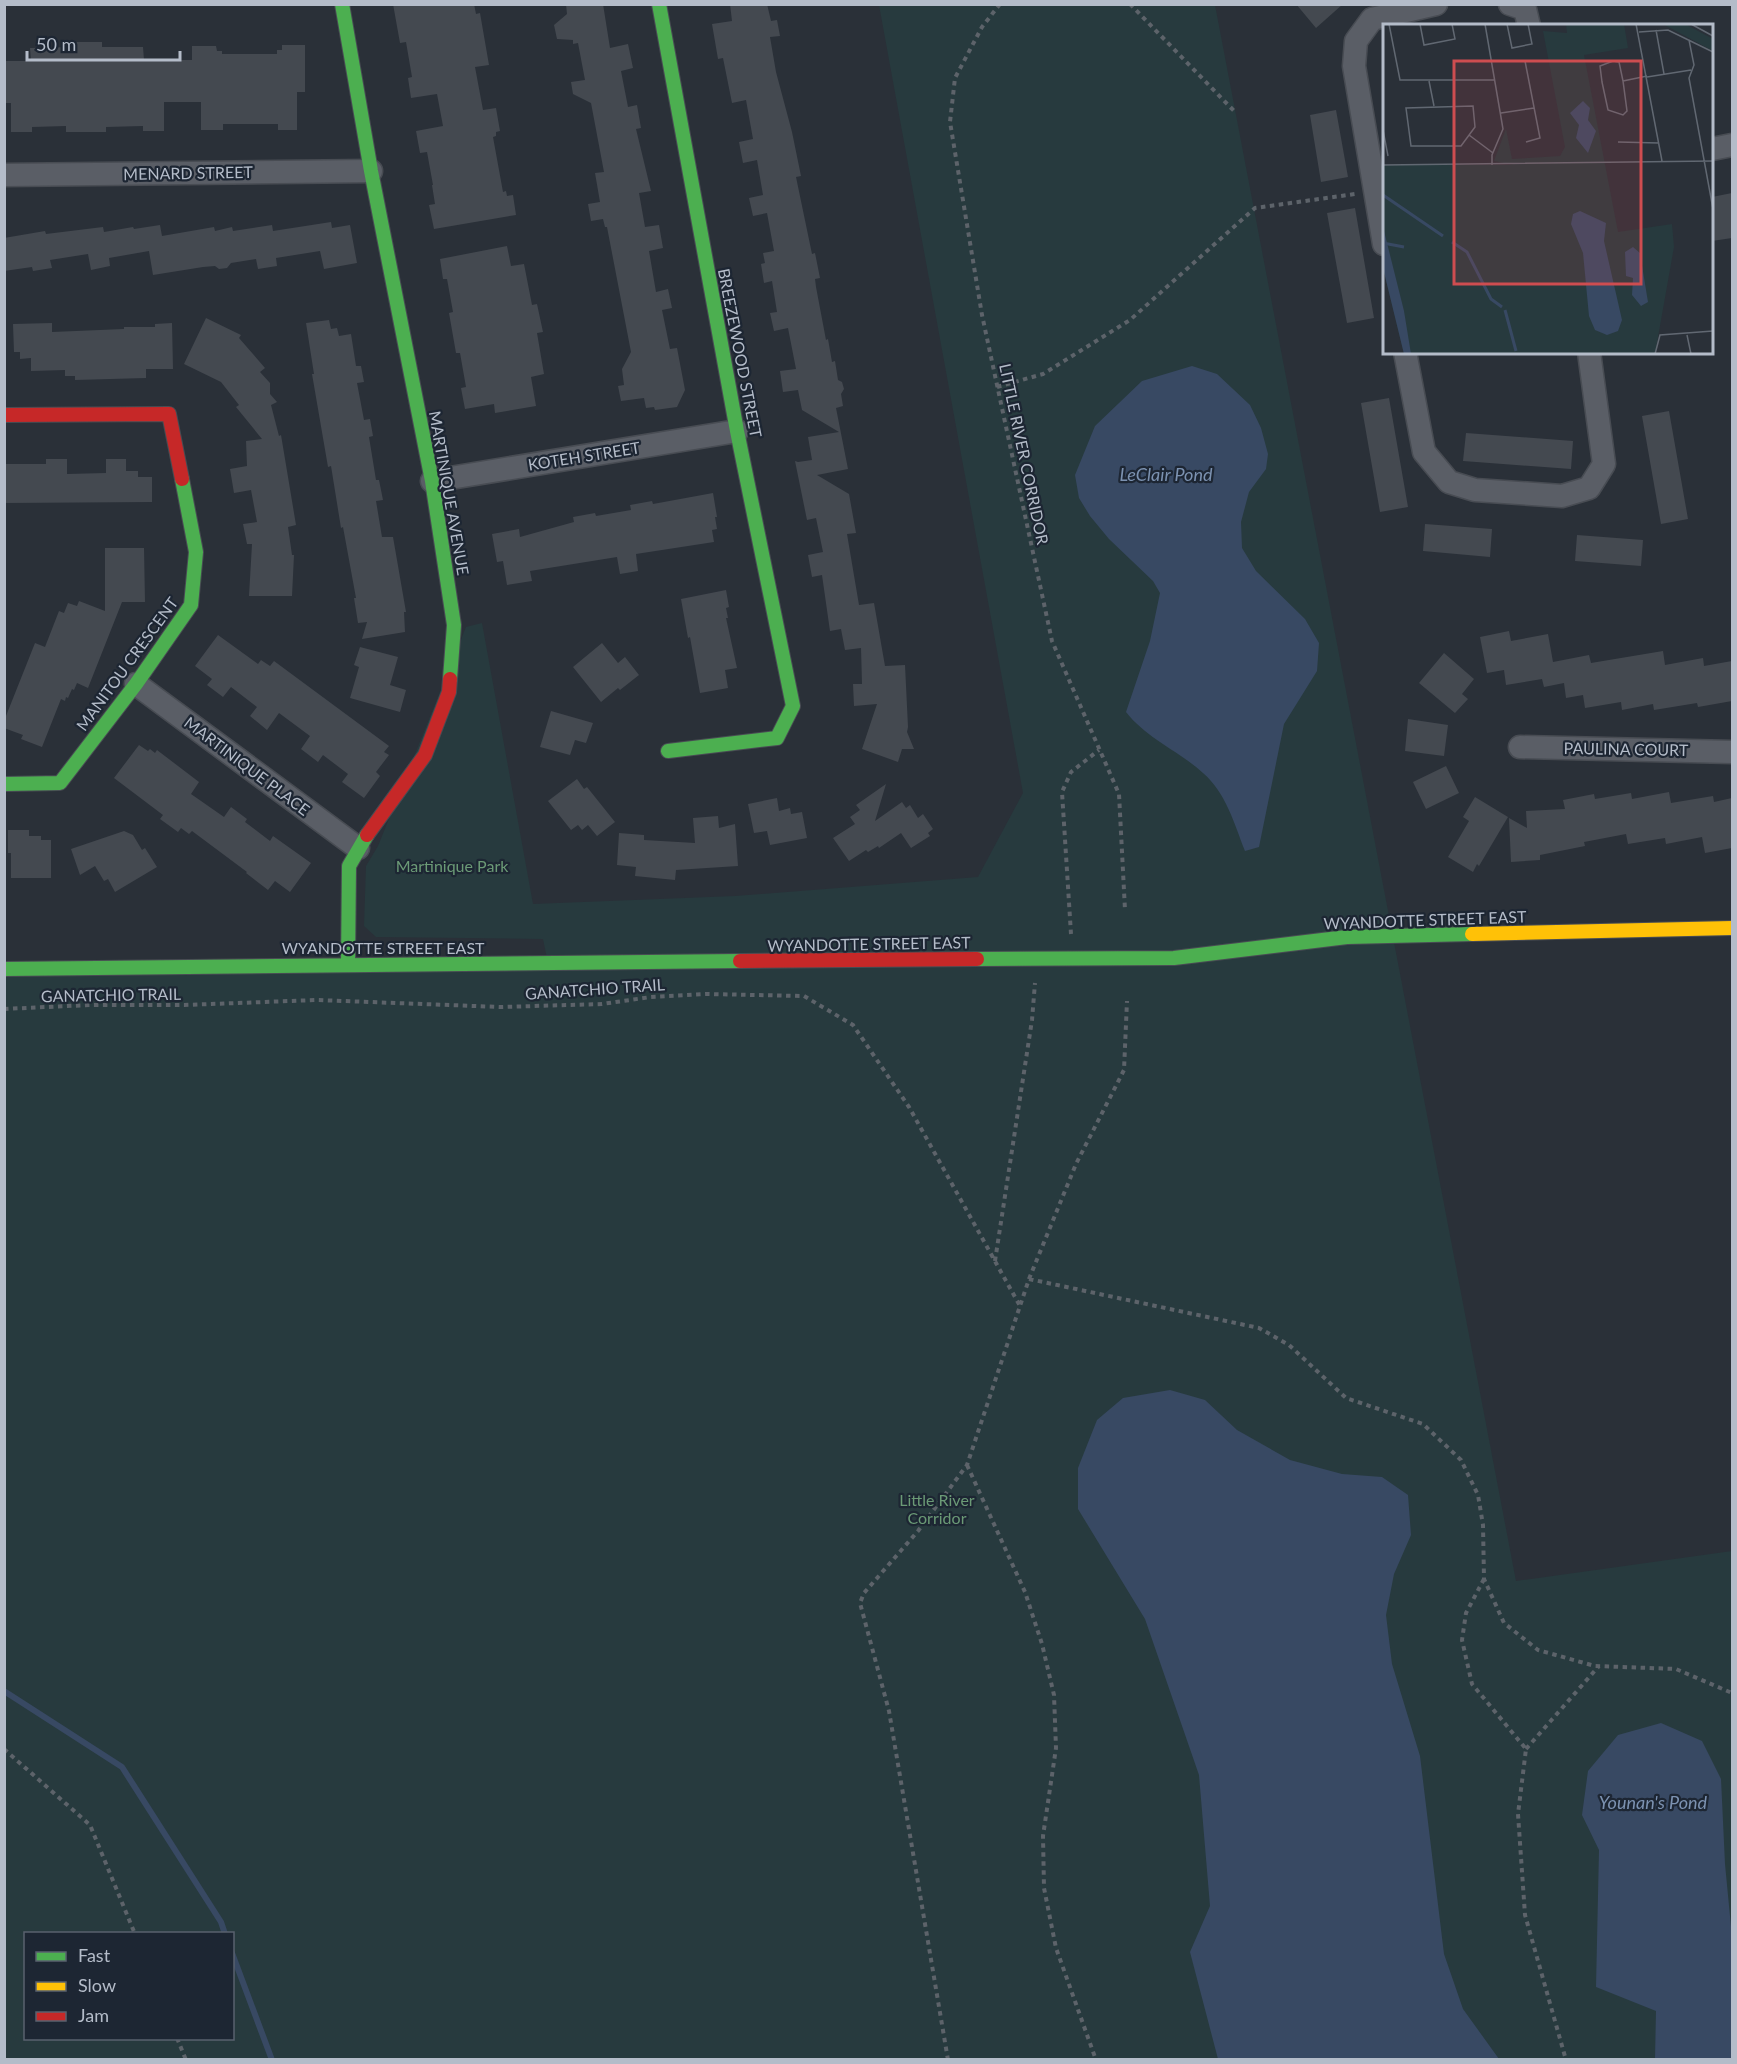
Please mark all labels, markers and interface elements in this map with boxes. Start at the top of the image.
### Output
scale bar [27,24,180,62]
inset map [1383,24,1713,354]
text: 50 m [36,33,76,55]
street label: MENARD STREET [123,162,253,183]
street label: BREEZEWOOD STREET [715,267,766,440]
street label: LITTLE RIVER CORRIDOR [996,362,1053,546]
street label: MARTINIQUE AVENUE [426,409,473,577]
street label: KOTEH STREET [526,437,642,474]
water label: LeClair Pond [1119,463,1213,485]
street label: MANITOU CRESCENT [72,593,182,734]
street label: MARTINIQUE PLACE [181,712,314,819]
street label: PAULINA COURT [1564,738,1689,759]
park label: Martinique Park [396,856,509,875]
street label: WYANDOTTE STREET EAST [1323,906,1527,933]
street label: WYANDOTTE STREET EAST [767,932,971,955]
street label: WYANDOTTE STREET EAST [281,938,485,957]
street label: GANATCHIO TRAIL [524,974,666,1003]
street label: GANATCHIO TRAIL [41,984,181,1005]
park label: Little River Corridor [899,1490,975,1527]
water label: Younan's Pond [1599,1791,1708,1813]
legend [24,1932,234,2040]
text: Fast [78,1944,111,1966]
text: Slow [78,1974,116,1996]
text: Jam [78,2004,109,2026]

